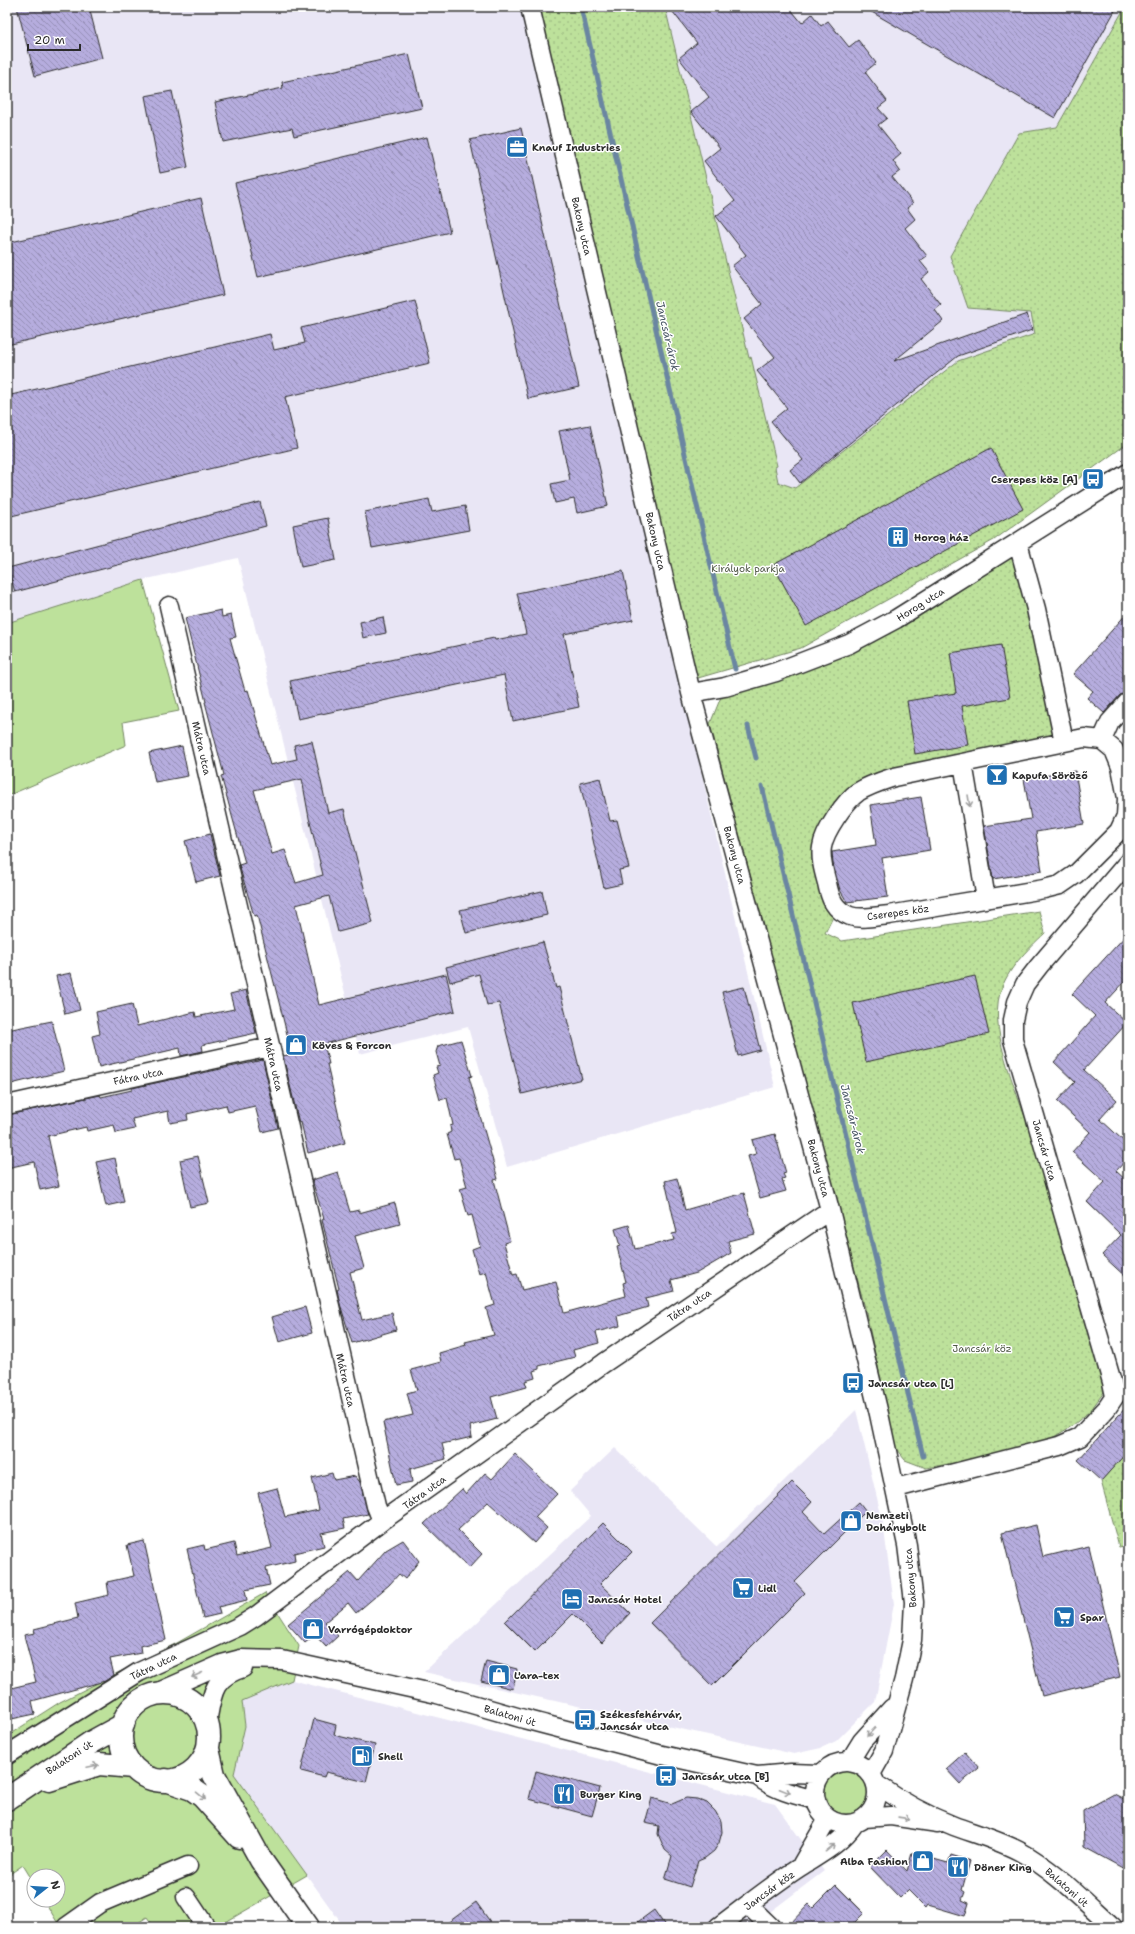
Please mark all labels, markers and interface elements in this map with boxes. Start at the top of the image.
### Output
scale bar [28,26,80,52]
text: 20 m [34,32,65,48]
office icon: Knauf Industries [504,134,530,160]
place label: Knauf Industries [532,141,620,154]
street label: Bakony utca [569,196,595,257]
water label: Jancsár-árok [652,300,683,373]
bus stop icon: Cserepes köz [A] [1080,466,1106,492]
place label: Cserepes köz [A] [991,473,1078,486]
street label: Bakony utca [643,511,669,572]
building icon: Horog ház [885,524,911,550]
place label: Horog ház [914,531,969,544]
park label: Királyok parkja [711,562,785,575]
street label: Horog utca [894,584,947,624]
street label: Mátra utca [189,720,214,777]
bar icon: Kapufa Söröző [984,762,1010,788]
place label: Kapufa Söröző [1012,769,1088,782]
one-way arrow [966,794,974,807]
street label: Bakony utca [721,825,749,886]
street label: Cserepes köz [866,902,930,923]
shop icon: Köves & Forcon [283,1032,309,1058]
street label: Mátra utca [261,1036,286,1093]
place label: Köves & Forcon [312,1039,392,1052]
street label: Fátra utca [112,1065,165,1088]
water label: Jancsár-árok [837,1083,869,1156]
street label: Jancsár utca [1030,1118,1060,1183]
street label: Bakony utca [805,1138,833,1199]
street label: Tátra utca [665,1286,714,1325]
park label: Jancsár köz [952,1342,1012,1355]
street label: Mátra utca [333,1352,358,1409]
bus stop icon: Jancsár utca [L] [840,1370,866,1396]
place label: Jancsár utca [L] [868,1377,954,1390]
street label: Tátra utca [400,1472,449,1512]
shop icon: Nemzeti Dohánybolt [838,1508,864,1534]
place label: Nemzeti Dohánybolt [866,1509,927,1534]
street label: Bakony utca [901,1547,920,1608]
supermarket icon: Lidl [730,1575,756,1601]
place label: Lidl [758,1582,777,1595]
hotel icon: Jancsár Hotel [559,1586,585,1612]
place label: Jancsár Hotel [588,1593,662,1606]
supermarket icon: Spar [1051,1604,1077,1630]
place label: Spar [1080,1611,1104,1624]
shop icon: Varrógépdoktor [300,1616,326,1642]
place label: Varrógépdoktor [328,1623,413,1636]
street label: Tátra utca [128,1649,179,1683]
shop icon: L'ara-tex [486,1662,512,1688]
place label: L'ara-tex [514,1669,560,1682]
one-way arrow [192,1672,204,1679]
street label: Balatoni út [482,1702,537,1729]
bus stop icon: Székesfehérvár, Jancsár utca [572,1707,598,1733]
place label: Székesfehérvár, Jancsár utca [600,1708,682,1733]
one-way arrow [866,1727,876,1737]
street label: Balatoni út [43,1737,95,1777]
fuel station icon: Shell [349,1743,375,1769]
place label: Shell [378,1750,404,1763]
one-way arrow [86,1761,99,1769]
bus stop icon: Jancsár utca [B] [653,1763,679,1789]
place label: Jancsár utca [B] [682,1770,770,1783]
restaurant icon: Burger King [551,1781,577,1807]
place label: Burger King [580,1788,642,1801]
one-way arrow [778,1788,790,1795]
one-way arrow [195,1792,206,1801]
one-way arrow [897,1814,910,1822]
one-way arrow [825,1844,836,1852]
shop icon: Alba Fashion [910,1848,936,1874]
restaurant icon: Döner King [945,1854,971,1880]
place label: Alba Fashion [840,1855,908,1868]
place label: Döner King [974,1861,1032,1874]
street label: Balatoni út [1042,1865,1091,1910]
north arrow [26,1868,66,1908]
street label: Jancsár köz [741,1868,797,1913]
text: N [47,1879,64,1892]

